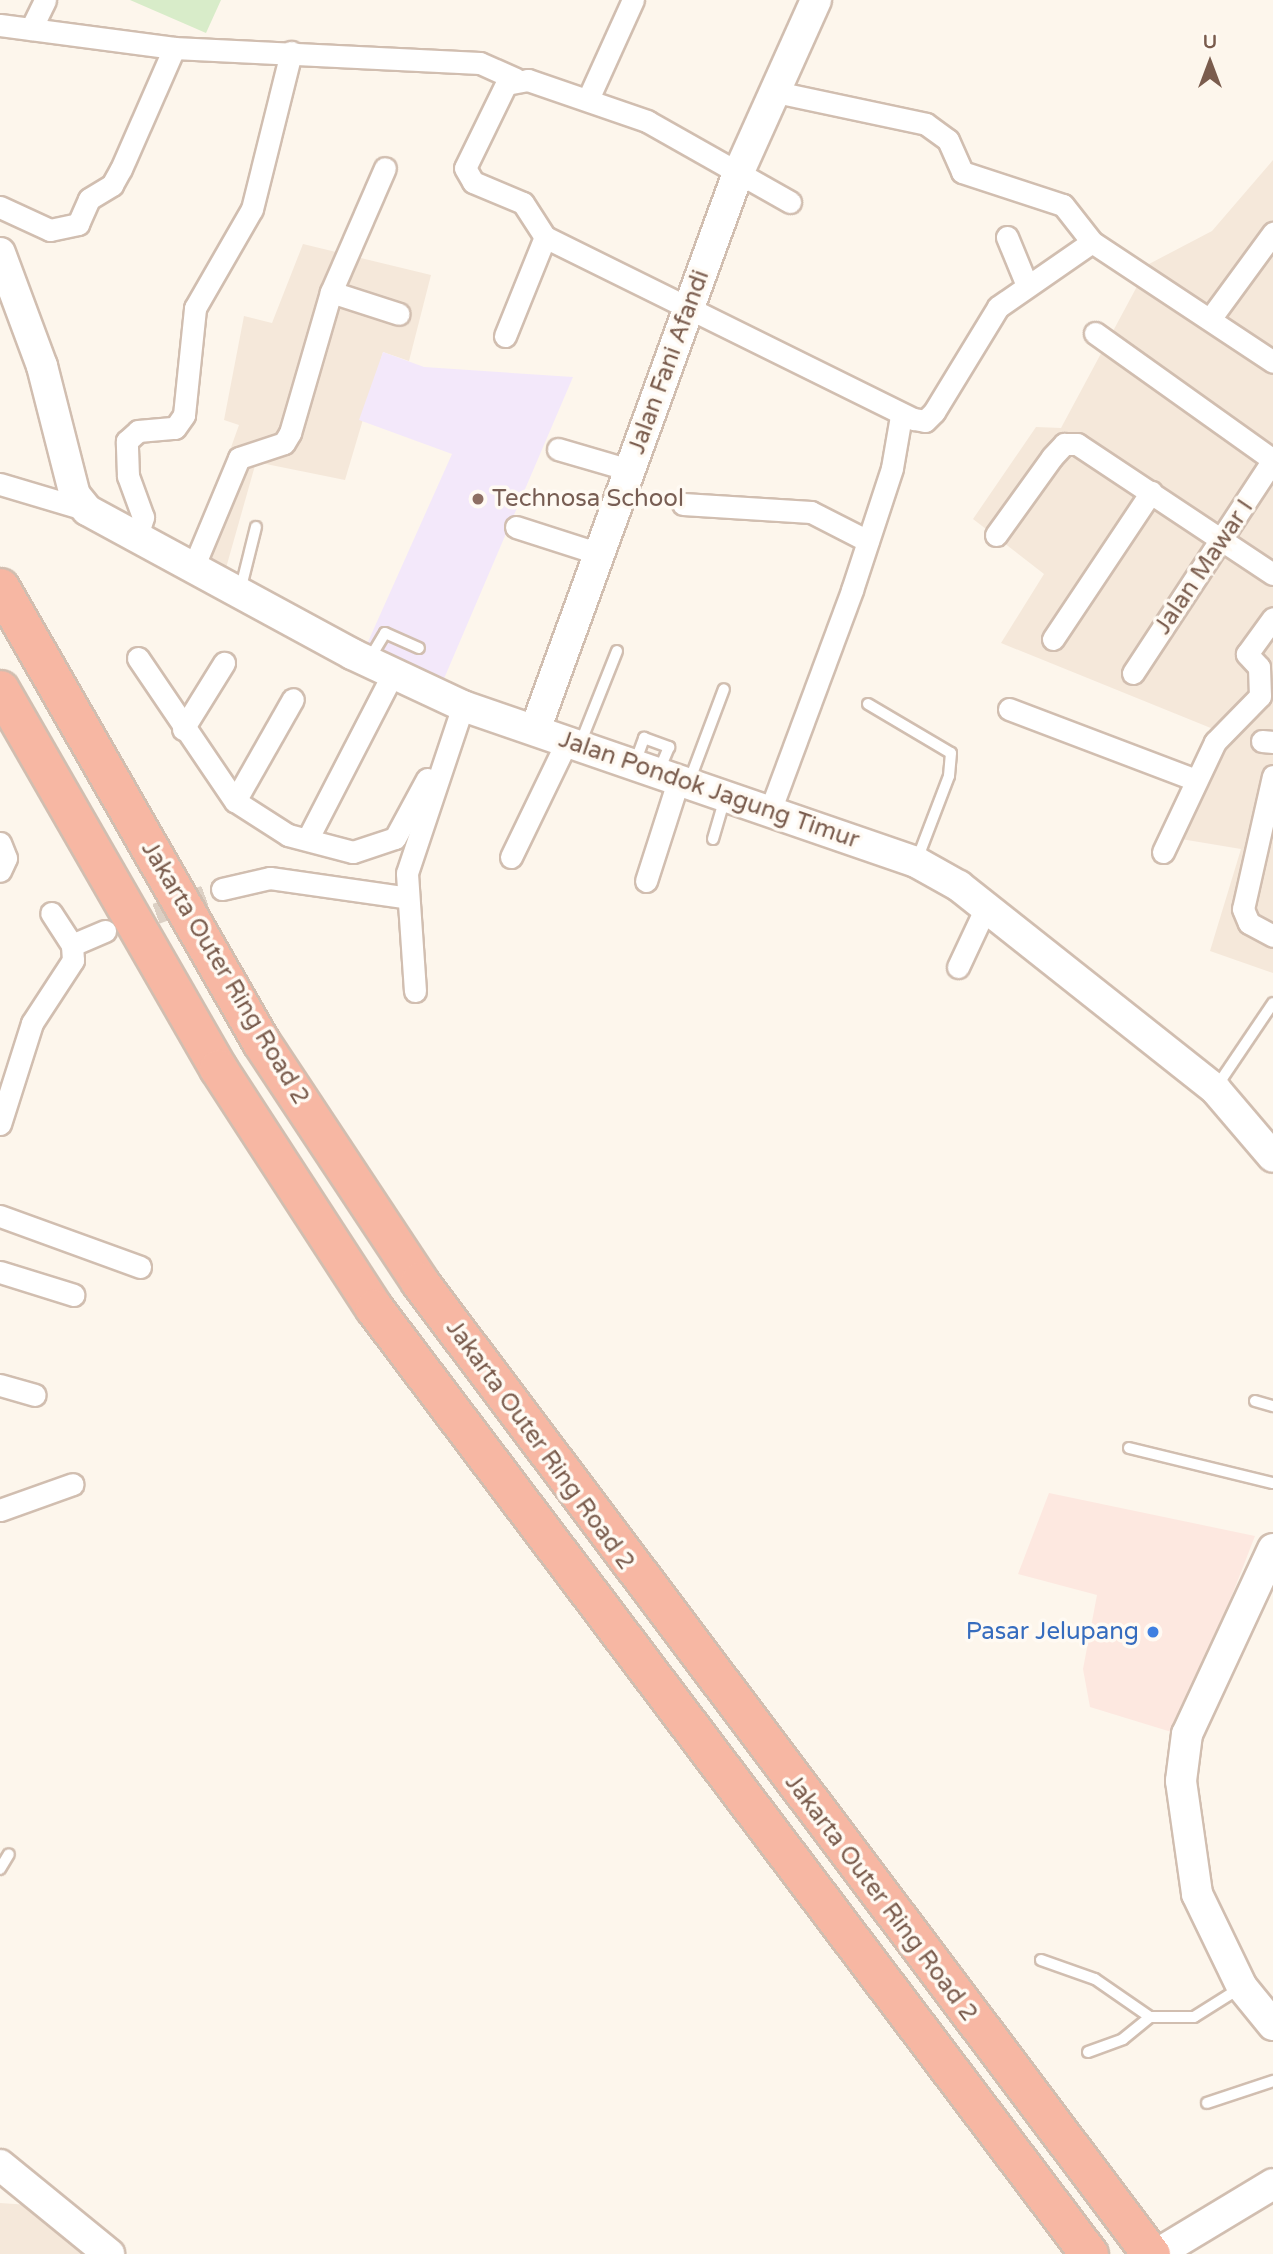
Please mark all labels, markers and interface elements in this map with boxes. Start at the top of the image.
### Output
north arrow [1175,28,1245,98]
text: U [1203,31,1217,53]
street label: Jalan Fani Afandi [622,266,716,458]
place label: Technosa School [492,485,684,513]
marker: Technosa School [470,491,486,507]
street label: Jalan Mawar I [1148,494,1260,640]
street label: Jalan Pondok Jagung Timur [555,725,863,855]
street label: Jakarta Outer Ring Road 2 [135,836,315,1110]
street label: Jakarta Outer Ring Road 2 [440,1314,640,1576]
place label: Pasar Jelupang [966,1618,1139,1646]
marker: Pasar Jelupang [1145,1624,1161,1640]
street label: Jakarta Outer Ring Road 2 [779,1769,983,2027]

